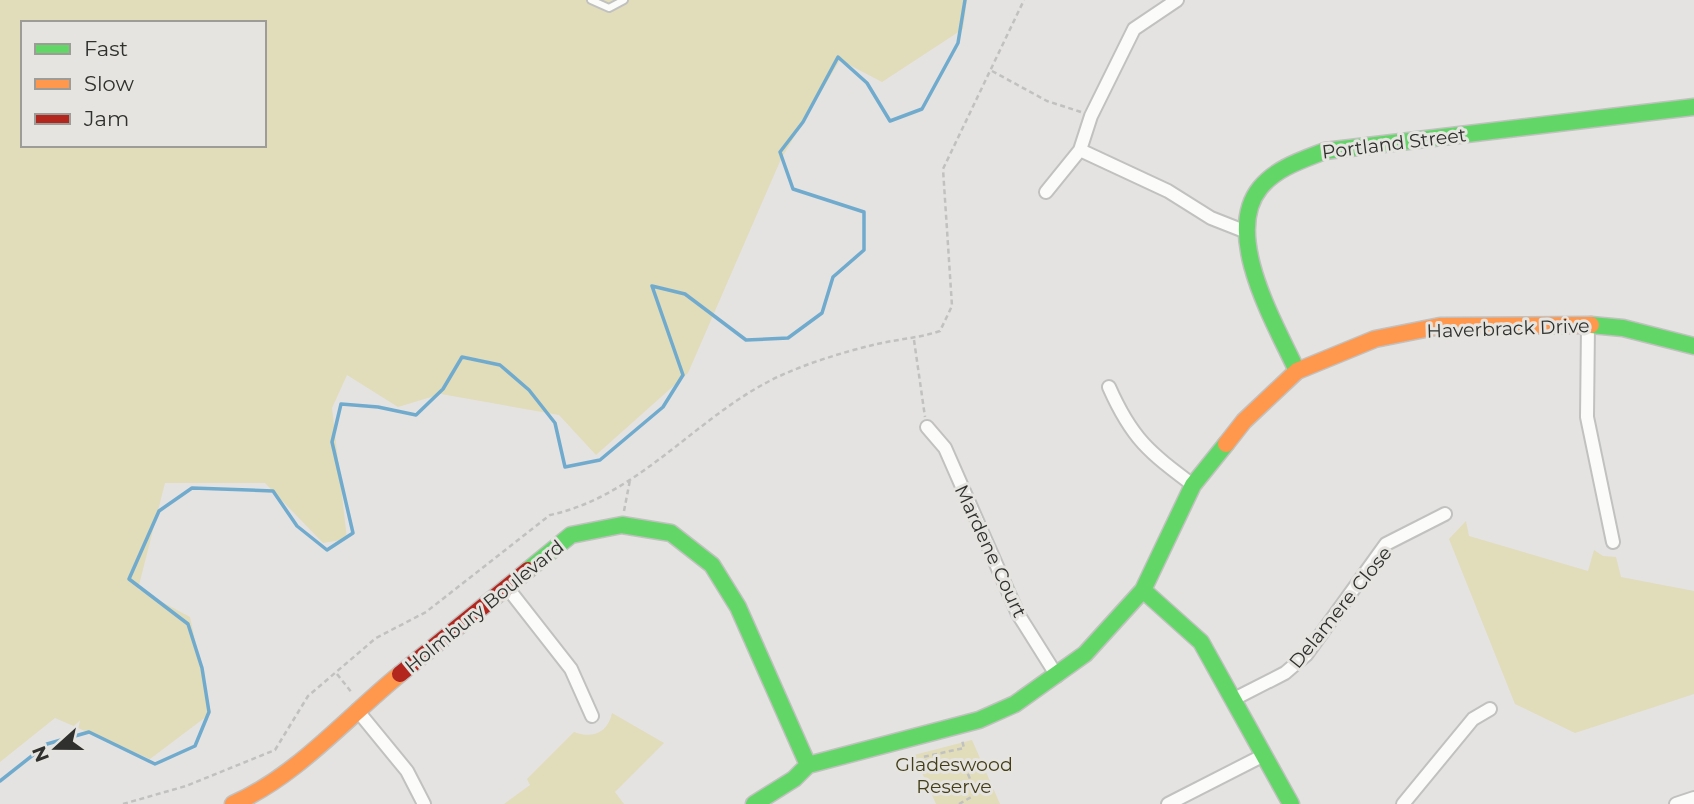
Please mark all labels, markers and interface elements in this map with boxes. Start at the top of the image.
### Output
legend [21,21,266,147]
text: Fast [84,36,128,61]
text: Slow [84,71,134,96]
text: Jam [83,106,129,131]
street label: Portland Street [1320,123,1468,164]
street label: Haverbrack Drive [1426,314,1590,343]
street label: Mardene Court [950,481,1031,621]
street label: Holmbury Boulevard [400,535,568,678]
street label: Delamere Close [1284,542,1397,673]
north arrow [21,713,91,783]
text: N [27,743,54,765]
park label: Gladeswood Reserve [895,753,1013,798]

